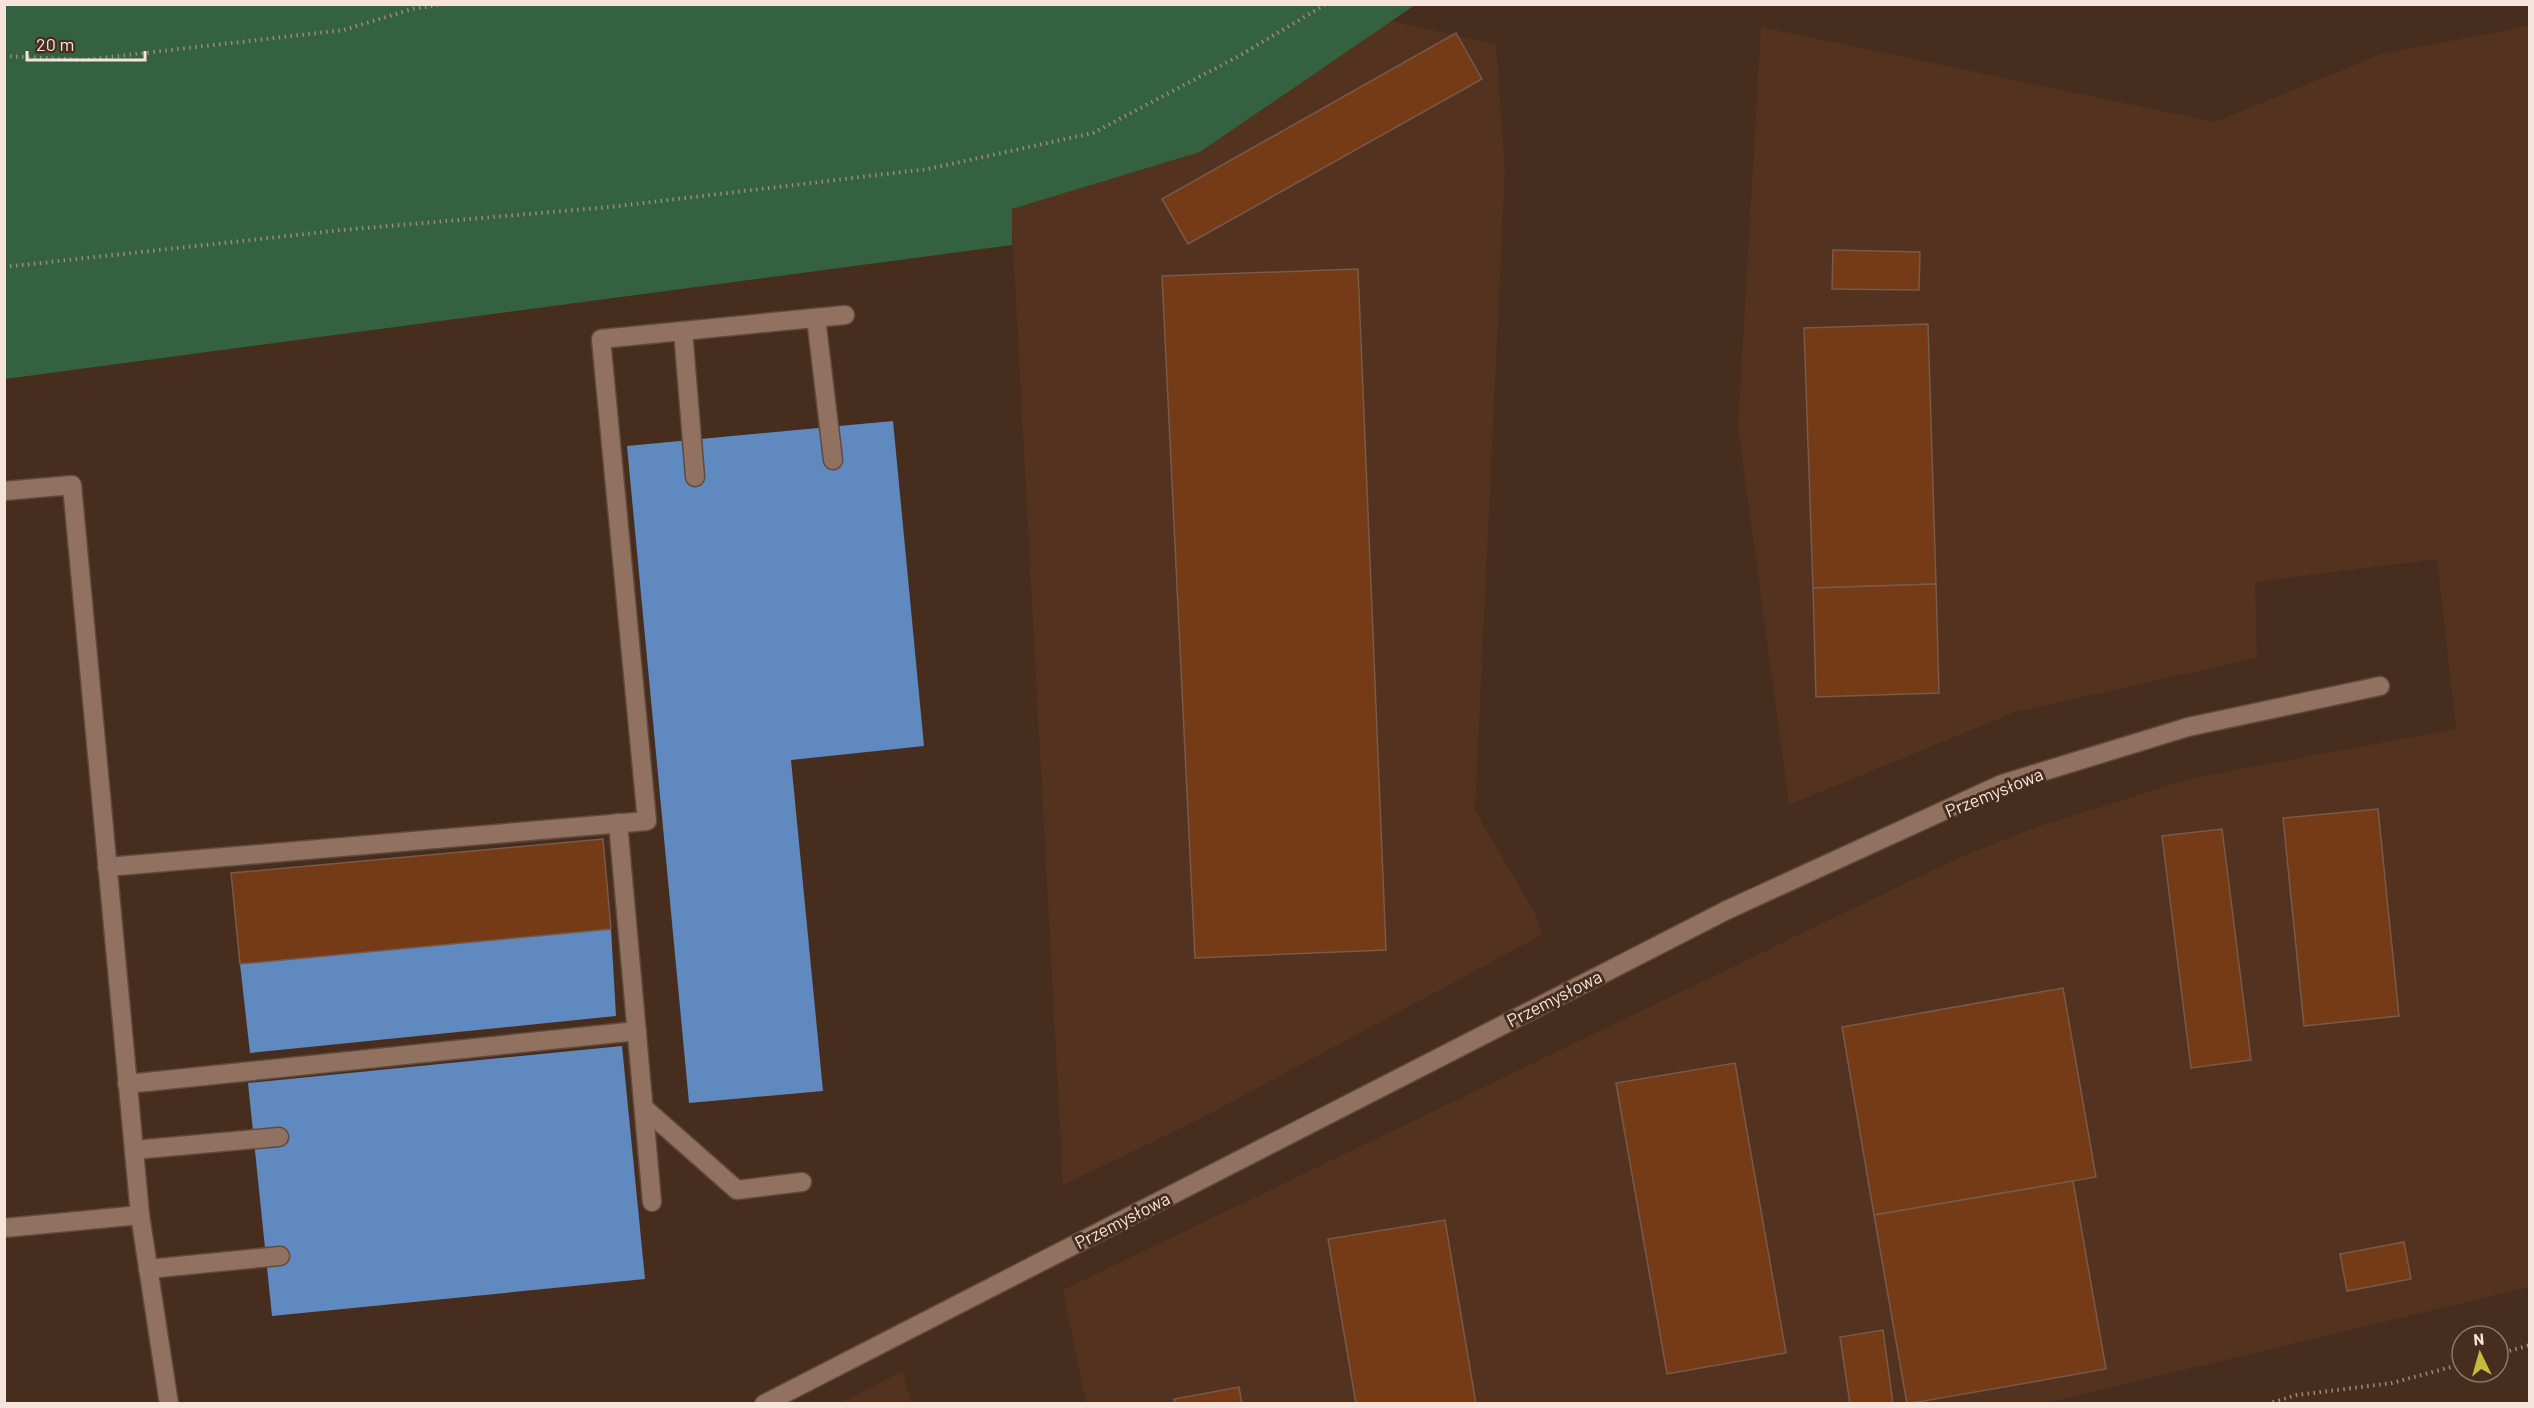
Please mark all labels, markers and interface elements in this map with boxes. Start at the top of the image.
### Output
scale bar [27,24,146,62]
text: 20 m [36,33,74,55]
street label: Przemysłowa [1942,762,2046,822]
street label: Przemysłowa [1503,965,1605,1031]
street label: Przemysłowa [1071,1187,1173,1253]
north arrow [2450,1324,2510,1384]
text: N [2473,1329,2485,1348]

